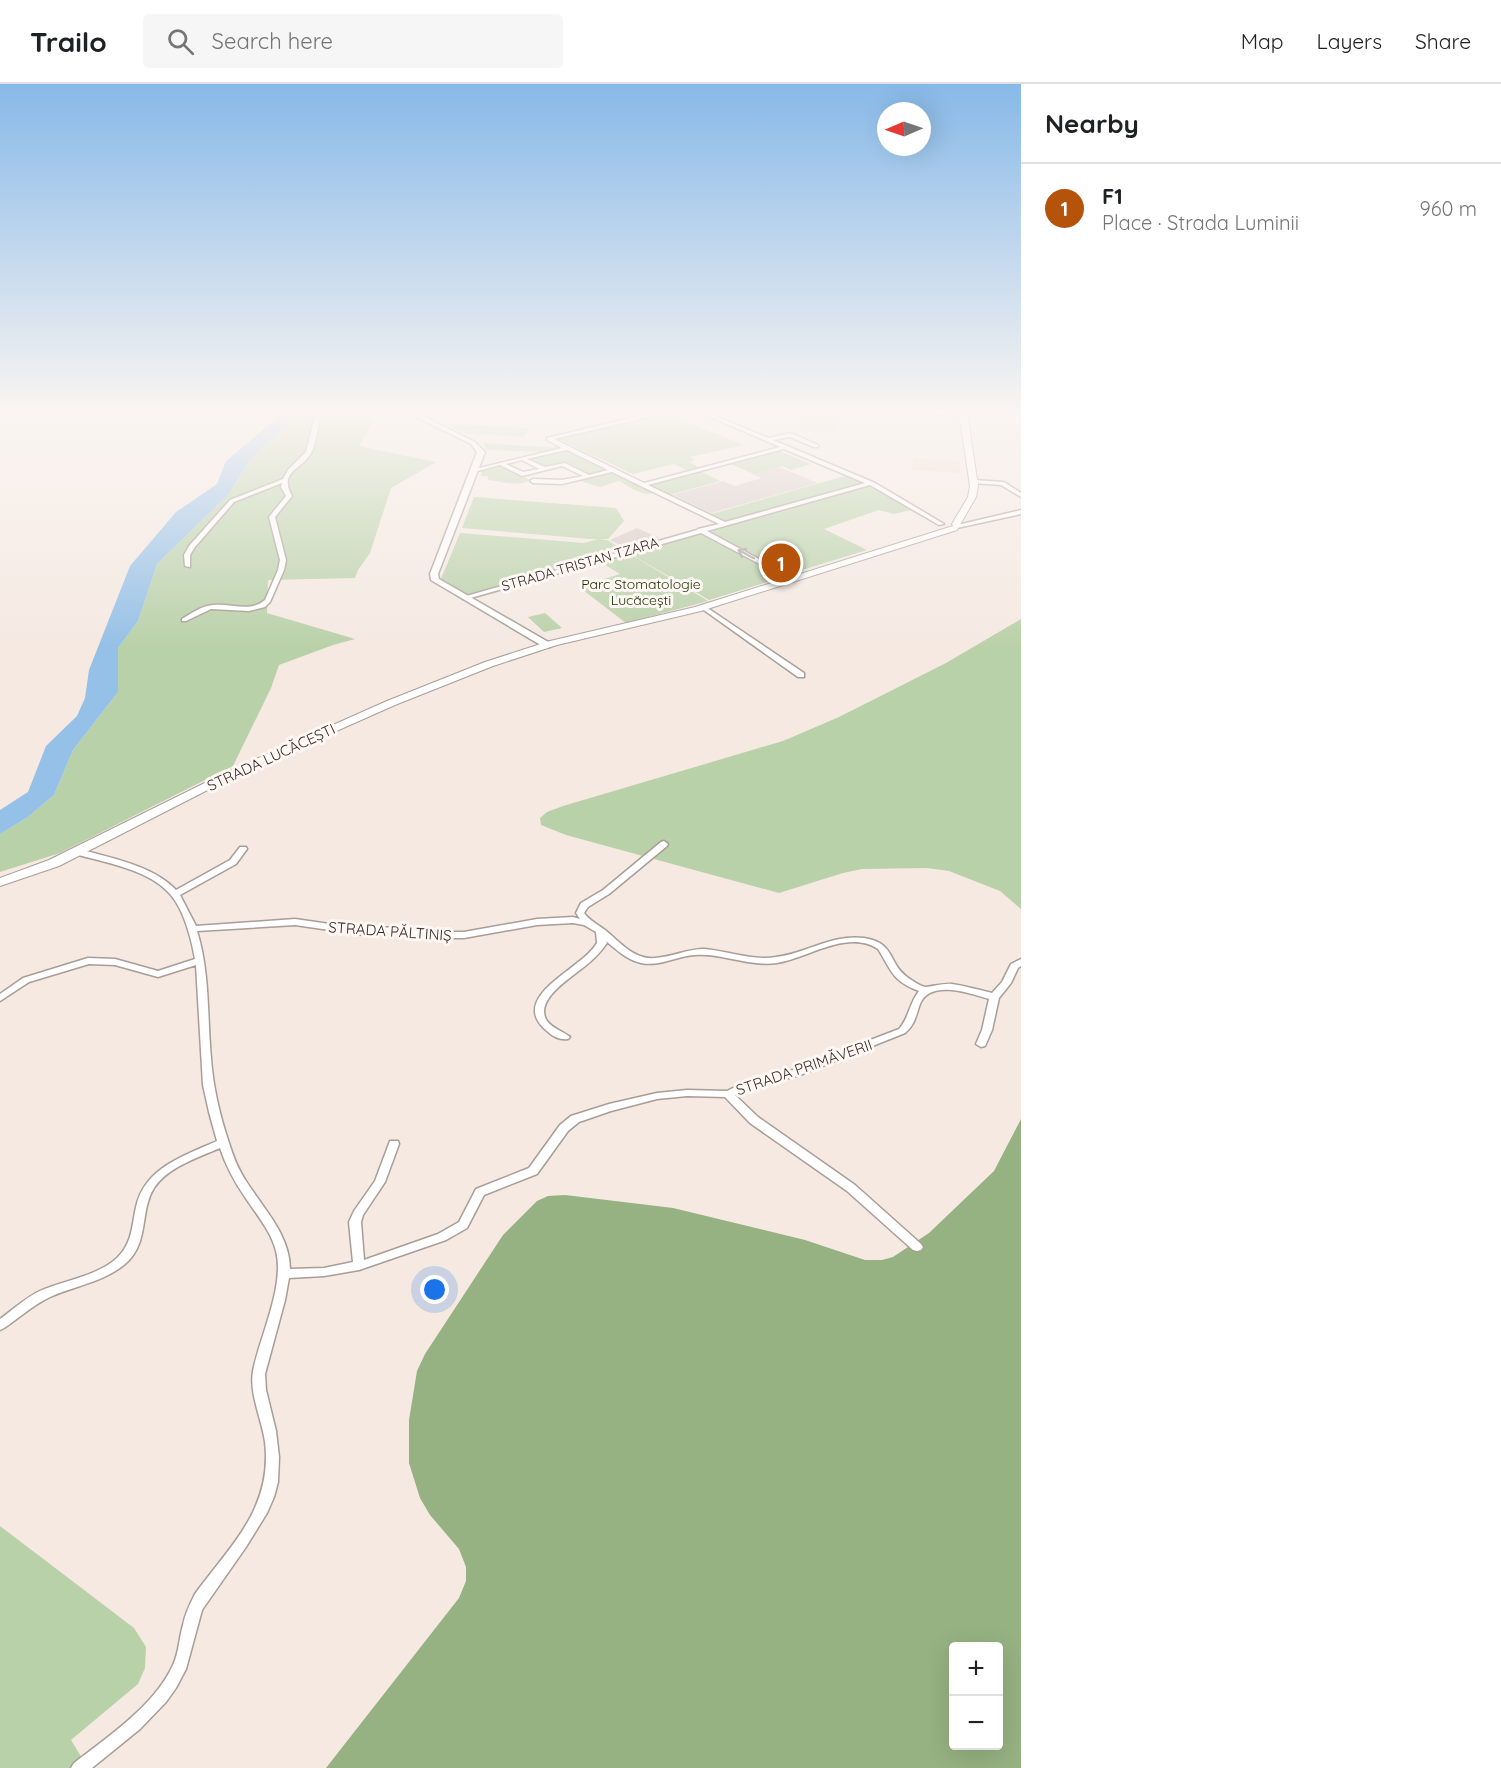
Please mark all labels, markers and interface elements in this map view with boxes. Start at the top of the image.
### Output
search box [143,14,563,68]
text: Trailo [30,24,107,59]
icon: search [164,25,197,58]
text: Search here [212,27,333,55]
text: Map [1241,28,1284,54]
text: Layers [1317,28,1382,54]
text: Share [1415,28,1471,54]
north arrow [877,102,931,156]
text: Nearby [1045,107,1139,140]
text: F1 [1102,182,1123,210]
text: 1 [1061,196,1068,221]
text: 960 m [1419,196,1477,221]
text: Place · Strada Luminii [1102,210,1299,235]
street label: STRADA TRISTAN TZARA [499,533,661,595]
pin: 1 [762,540,800,586]
one-way arrow [738,548,755,560]
park label: Parc Stomatologie Lucăcești [581,575,701,609]
street label: STRADA LUCĂCEȘTI [204,719,338,795]
street label: STRADA PĂLTINIȘ [328,917,452,945]
street label: STRADA PRIMĂVERII [733,1035,875,1099]
your location [420,1275,449,1304]
map controls [949,1642,1003,1750]
button: + [949,1642,1003,1696]
button: − [949,1696,1003,1750]

